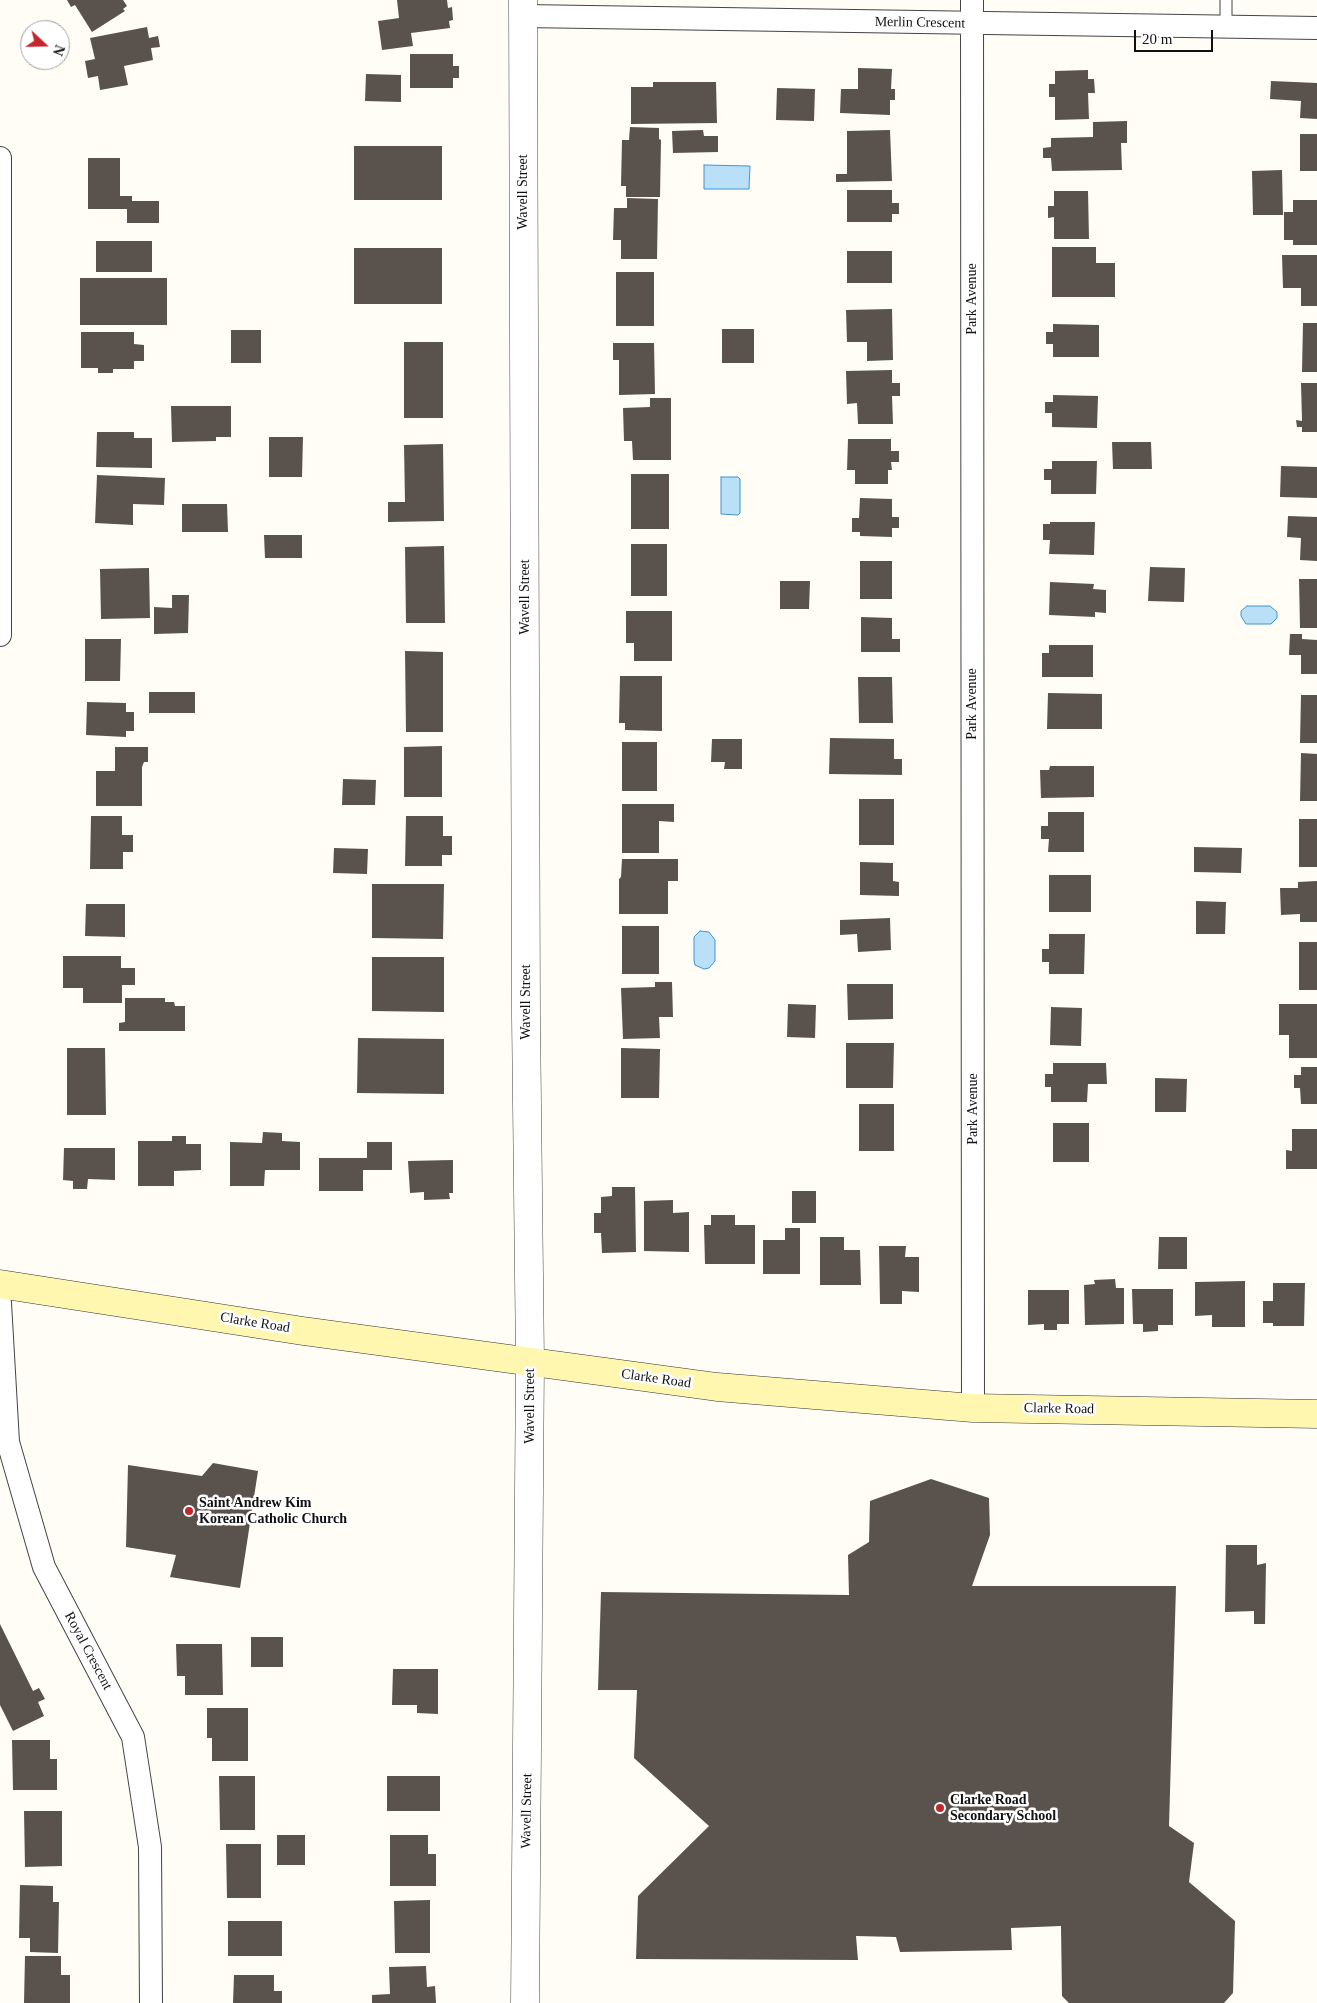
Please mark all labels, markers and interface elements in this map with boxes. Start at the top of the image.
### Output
street label: Merlin Crescent [875,14,965,32]
north arrow [20,20,70,70]
scale bar [1137,20,1216,52]
text: 20 m [1142,31,1172,47]
text: N [50,43,67,58]
street label: Wavell Street [515,154,531,230]
street label: Park Avenue [964,263,980,335]
street label: Wavell Street [517,559,533,635]
street label: Park Avenue [964,668,980,740]
street label: Wavell Street [518,964,534,1040]
street label: Park Avenue [965,1073,981,1145]
street label: Clarke Road [219,1309,291,1337]
street label: Clarke Road [620,1366,692,1392]
street label: Wavell Street [522,1368,538,1444]
street label: Clarke Road [1024,1400,1094,1418]
place label: Saint Andrew Kim Korean Catholic Church [199,1495,347,1528]
marker: Saint Andrew Kim Korean Catholic Church [183,1505,195,1517]
street label: Royal Crescent [60,1609,116,1693]
street label: Wavell Street [518,1773,536,1849]
place label: Clarke Road Secondary School [950,1792,1056,1824]
marker: Clarke Road Secondary School [934,1802,946,1814]

